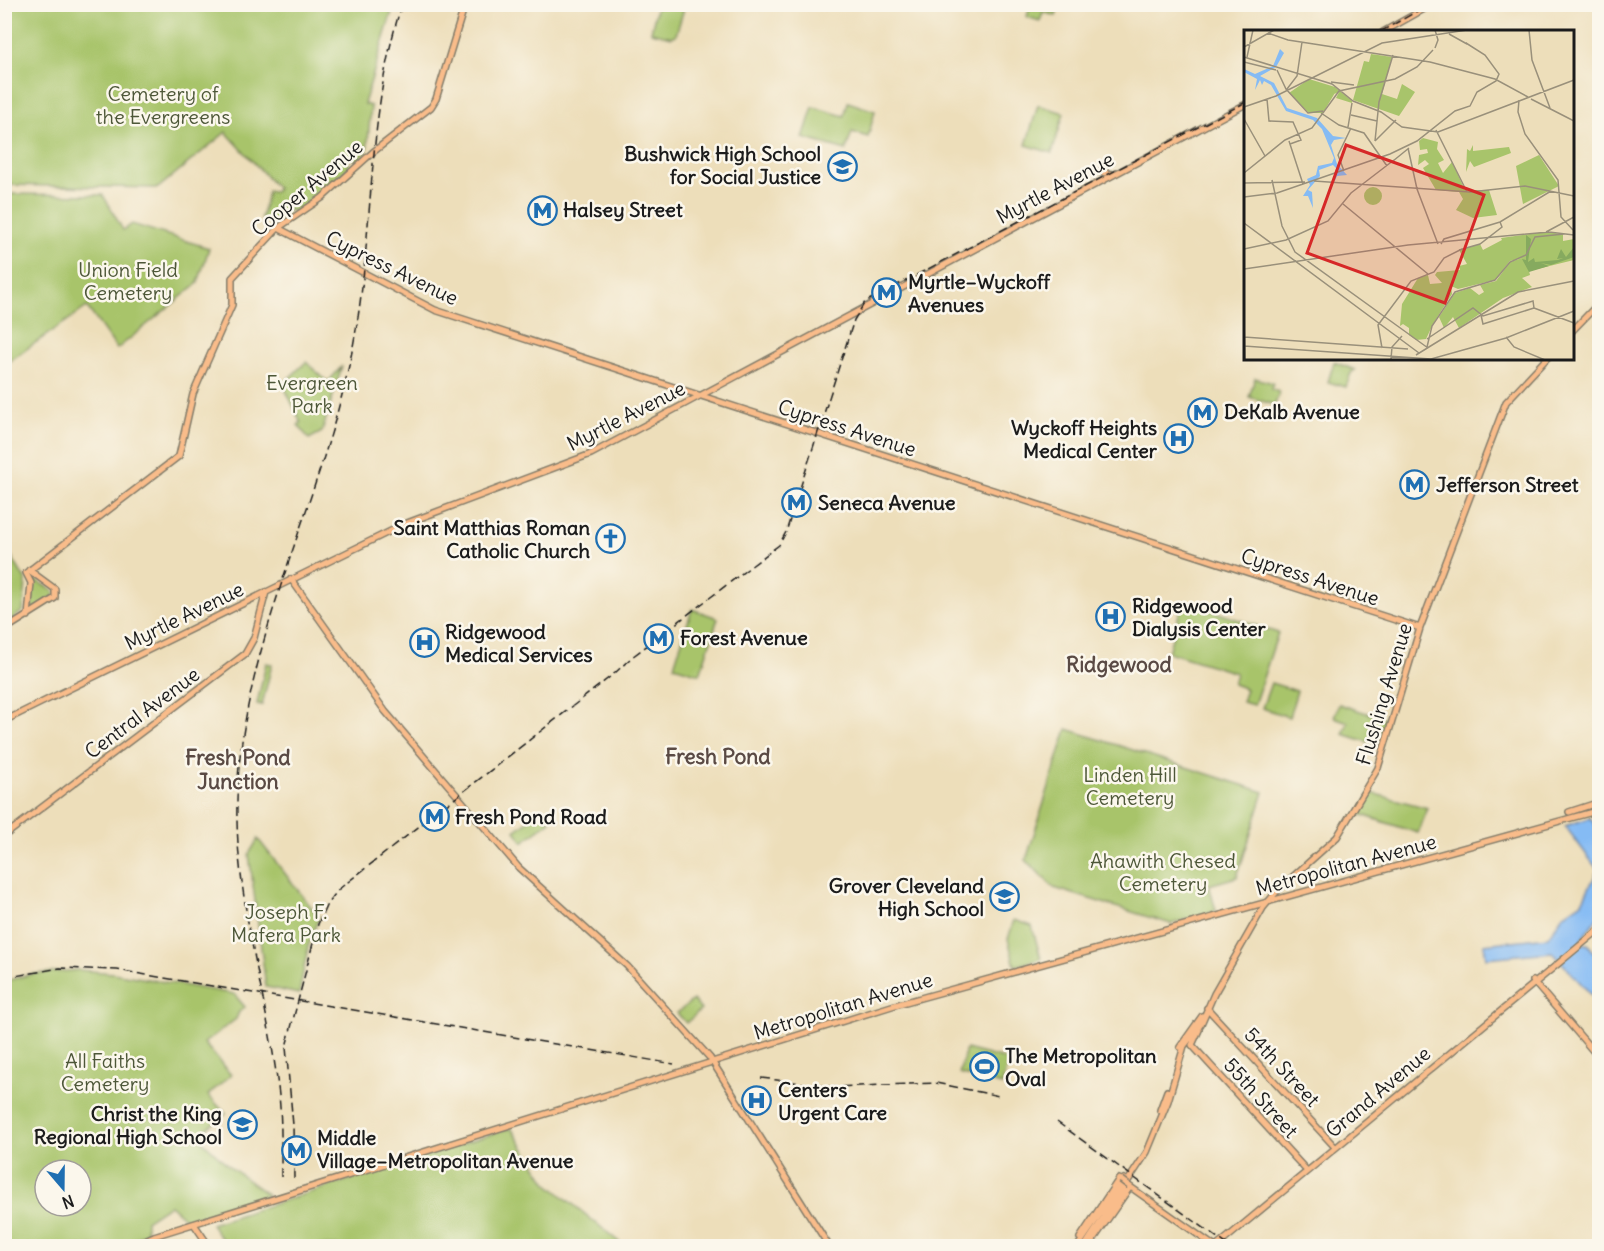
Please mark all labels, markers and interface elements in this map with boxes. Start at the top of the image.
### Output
inset map [1244,30,1574,360]
park label: Cemetery of the Evergreens [96,81,230,129]
street label: Cooper Avenue [246,134,367,241]
place label: Bushwick High School for Social Justice [624,141,821,189]
street label: Myrtle Avenue [992,146,1118,229]
school or university icon: Bushwick High School for Social Justice [826,150,858,182]
metro station icon: Halsey Street [526,194,558,226]
place label: Halsey Street [563,197,683,222]
street label: Cypress Avenue [322,225,462,310]
park label: Union Field Cemetery [78,257,178,305]
place label: Myrtle–Wyckoff Avenues [908,269,1051,317]
metro station icon: Myrtle–Wyckoff Avenues [871,277,903,309]
park label: Evergreen Park [266,370,358,418]
street label: Myrtle Avenue [562,375,689,456]
street label: Cypress Avenue [775,393,919,462]
metro station icon: DeKalb Avenue [1187,396,1219,428]
place label: DeKalb Avenue [1224,399,1360,424]
place label: Wyckoff Heights Medical Center [1011,415,1158,463]
hospital icon: Wyckoff Heights Medical Center [1162,423,1194,455]
metro station icon: Jefferson Street [1399,469,1431,501]
place label: Jefferson Street [1436,472,1579,497]
metro station icon: Seneca Avenue [781,487,813,519]
place label: Seneca Avenue [818,490,956,515]
place label: Saint Matthias Roman Catholic Church [393,515,590,563]
church icon: Saint Matthias Roman Catholic Church [595,523,627,555]
street label: Cypress Avenue [1238,542,1382,611]
street label: Myrtle Avenue [120,576,247,655]
place label: Ridgewood Dialysis Center [1132,593,1266,641]
hospital icon: Ridgewood Dialysis Center [1095,601,1127,633]
place label: Ridgewood Medical Services [445,619,593,667]
street label: Flushing Avenue [1350,620,1417,768]
metro station icon: Forest Avenue [643,622,675,654]
place label: Forest Avenue [680,625,808,650]
hospital icon: Ridgewood Medical Services [408,627,440,659]
district label: Ridgewood [1066,651,1173,678]
street label: Central Avenue [79,661,204,764]
district label: Fresh Pond [665,743,771,770]
district label: Fresh Pond Junction [185,744,291,795]
park label: Linden Hill Cemetery [1083,762,1177,810]
metro station icon: Fresh Pond Road [418,801,450,833]
place label: Fresh Pond Road [455,804,607,829]
street label: Metropolitan Avenue [1253,828,1439,901]
park label: Ahawith Chesed Cemetery [1090,848,1236,896]
place label: Grover Cleveland High School [829,873,984,921]
school or university icon: Grover Cleveland High School [989,881,1021,913]
park label: Joseph F. Mafera Park [231,899,341,947]
street label: Metropolitan Avenue [750,966,935,1045]
street label: 54th Street [1239,1022,1326,1112]
street label: Grand Avenue [1320,1041,1435,1143]
place label: The Metropolitan Oval [1005,1043,1157,1091]
park label: All Faiths Cemetery [61,1048,149,1096]
sports icon: The Metropolitan Oval [968,1051,1000,1083]
street label: 55th Street [1219,1052,1304,1143]
place label: Centers Urgent Care [778,1077,887,1125]
hospital icon: Centers Urgent Care [741,1085,773,1117]
place label: Christ the King Regional High School [34,1101,222,1149]
school or university icon: Christ the King Regional High School [227,1109,259,1141]
place label: Middle Village–Metropolitan Avenue [317,1125,574,1173]
metro station icon: Middle Village–Metropolitan Avenue [280,1134,312,1166]
north arrow [33,1158,93,1218]
text: N [60,1191,77,1213]

